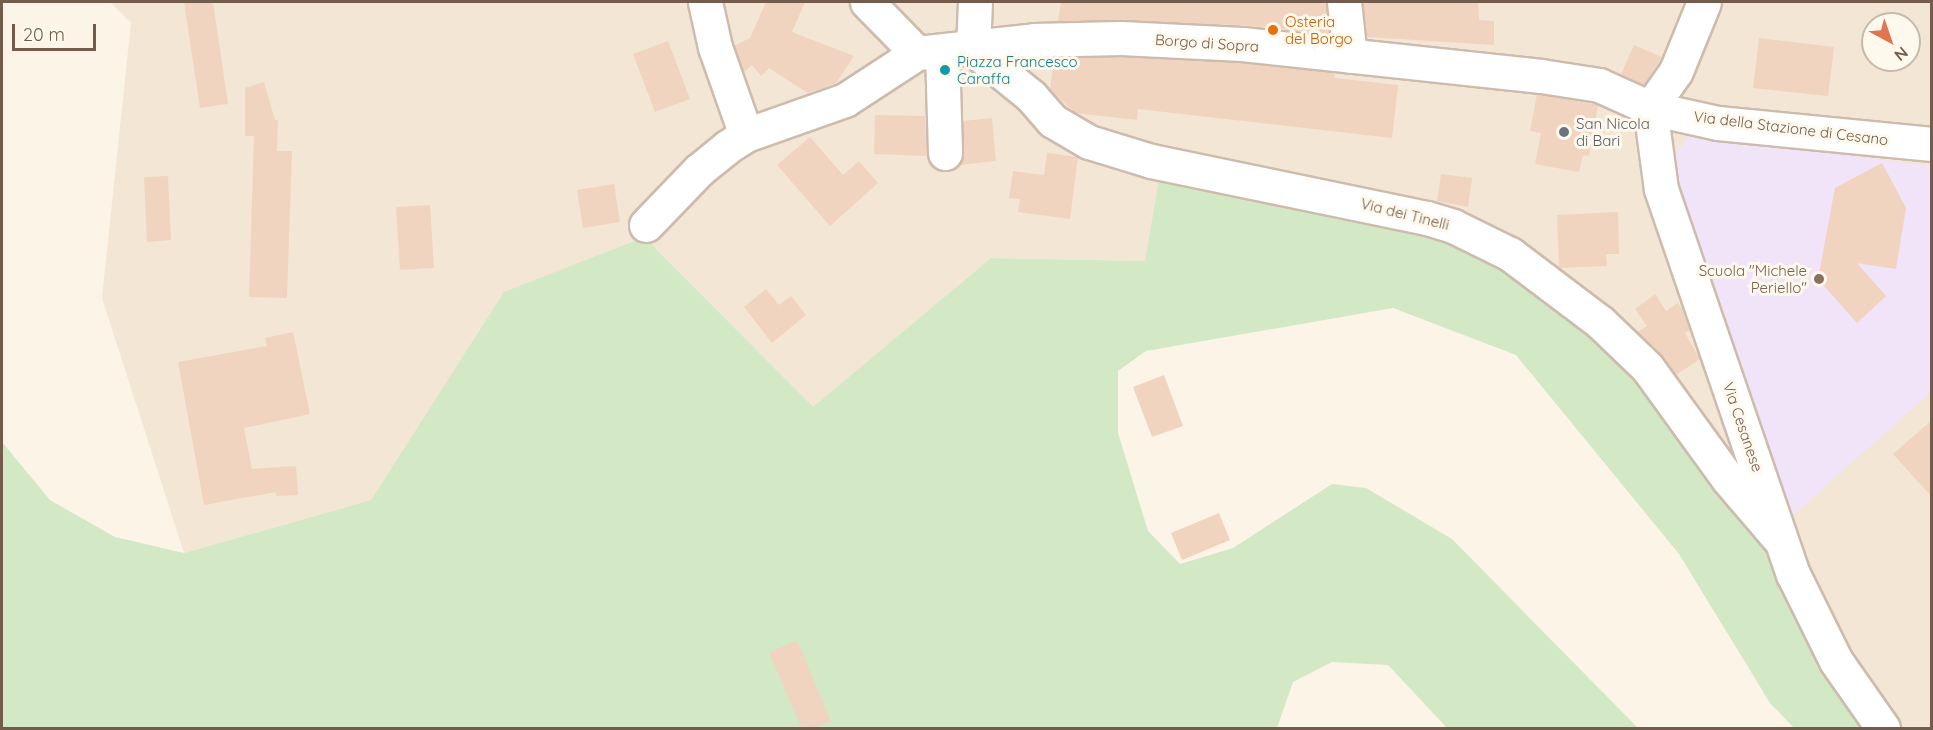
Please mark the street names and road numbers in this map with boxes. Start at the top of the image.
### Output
street label: Borgo di Sopra [1154,30,1260,56]
street label: Via della Stazione di Cesano [1693,107,1889,149]
street label: Via dei Tinelli [1359,194,1451,234]
street label: Via Cesanese [1719,380,1767,474]

